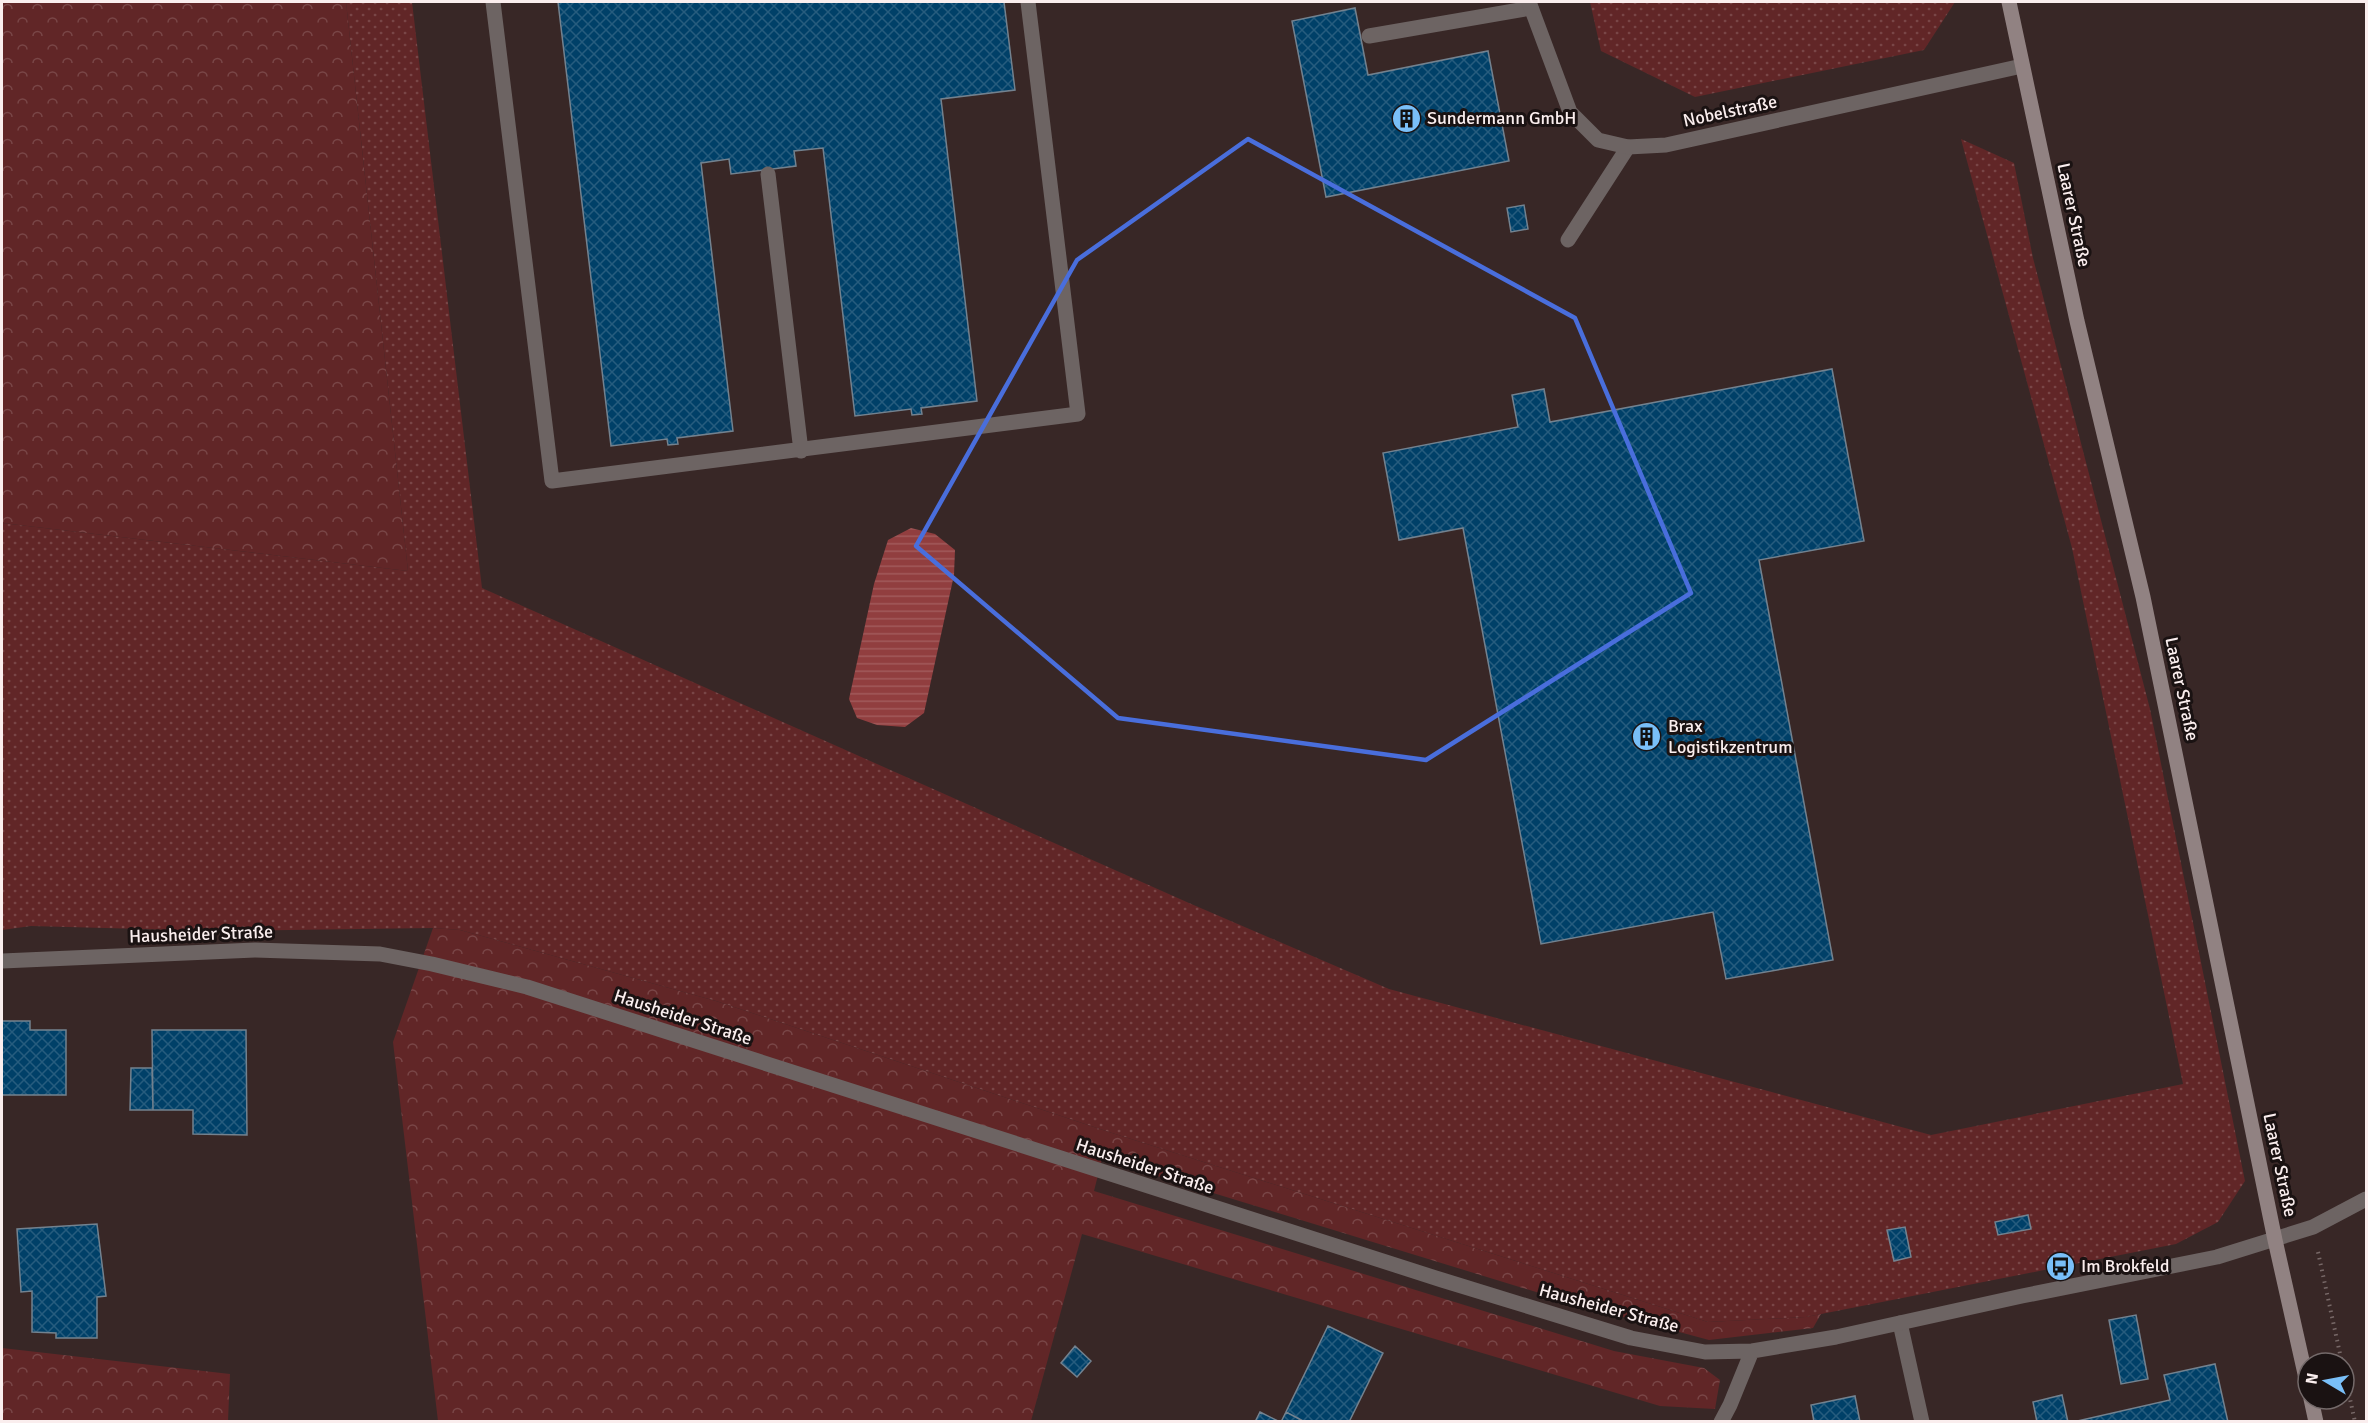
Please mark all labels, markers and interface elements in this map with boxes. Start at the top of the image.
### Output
street label: Nobelstraße [1681,90,1779,132]
building icon: Sundermann GmbH [1390,102,1422,134]
place label: Sundermann GmbH [1427,107,1576,129]
street label: Laarer Straße [2052,161,2096,269]
street label: Laarer Straße [2160,635,2204,743]
place label: Brax Logistikzentrum [1668,715,1793,758]
building icon: Brax Logistikzentrum [1631,720,1663,752]
street label: Hausheider Straße [129,920,273,948]
street label: Hausheider Straße [611,984,755,1050]
street label: Laarer Straße [2258,1111,2302,1219]
street label: Hausheider Straße [1073,1133,1217,1199]
bus stop icon: Im Brokfeld [2044,1250,2076,1282]
place label: Im Brokfeld [2081,1255,2169,1277]
street label: Hausheider Straße [1537,1279,1681,1337]
north arrow [2296,1351,2356,1411]
text: N [2301,1371,2323,1386]

